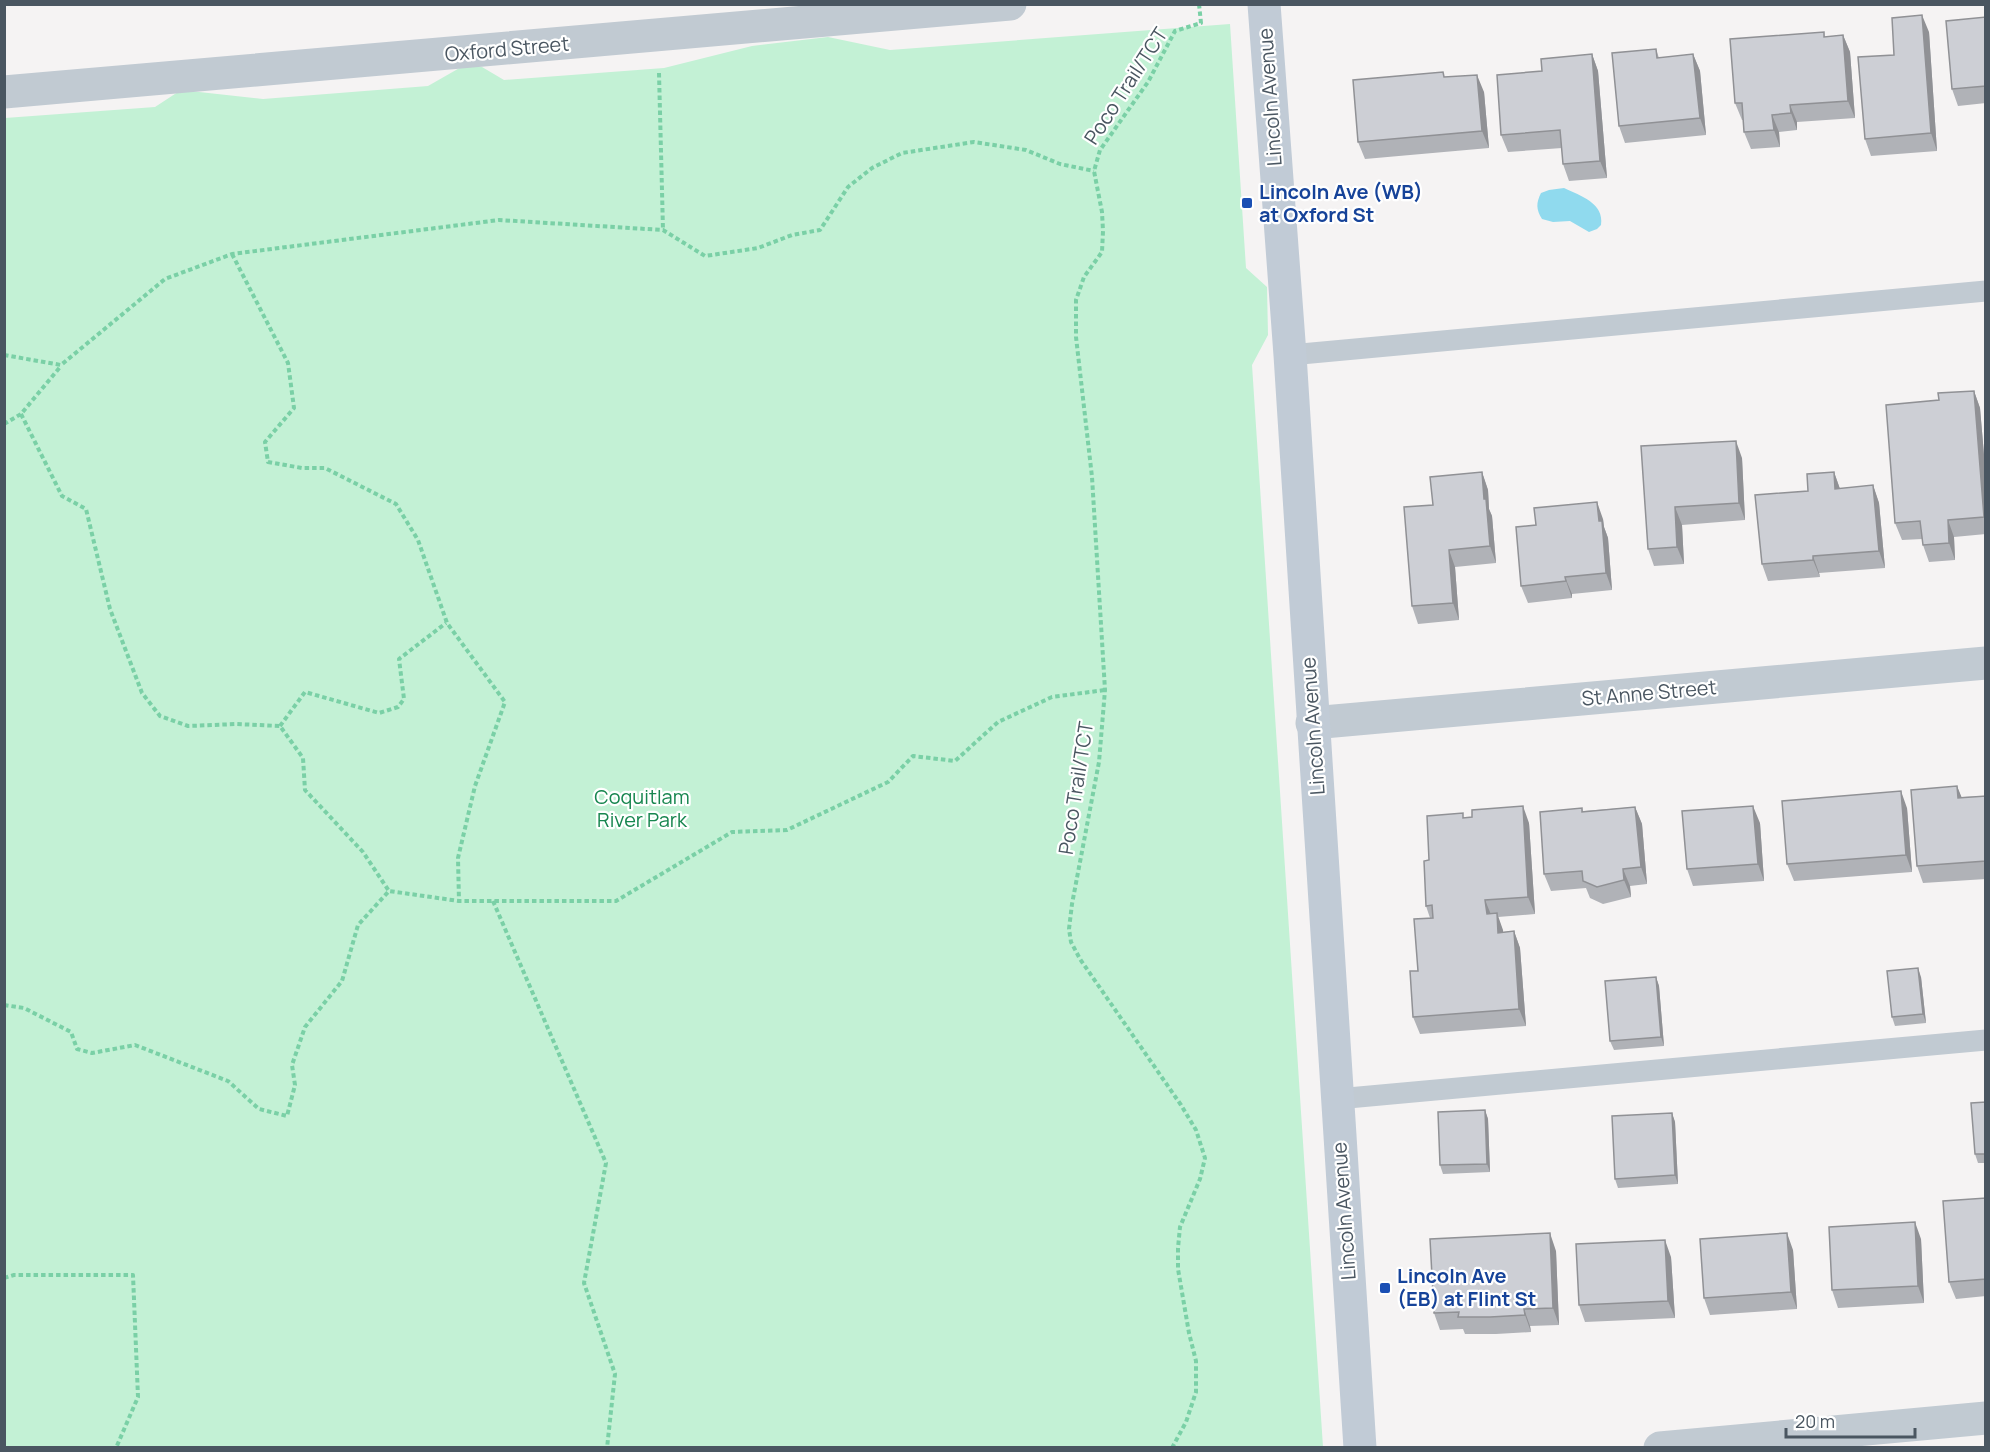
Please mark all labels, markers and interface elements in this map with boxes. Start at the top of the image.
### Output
street label: Poco Trail/TCT [1078,22,1174,150]
street label: Lincoln Avenue [1251,27,1288,167]
street label: Oxford Street [444,30,570,67]
place label: Lincoln Ave (WB) at Oxford St [1259,178,1423,228]
marker: Lincoln Ave (WB) at Oxford St [1240,196,1254,210]
street label: Lincoln Avenue [1294,656,1331,796]
street label: St Anne Street [1580,673,1717,712]
street label: Poco Trail/TCT [1052,719,1099,856]
park label: Coquitlam River Park [594,783,690,833]
street label: Lincoln Avenue [1325,1141,1362,1281]
place label: Lincoln Ave (EB) at Flint St [1397,1262,1536,1312]
marker: Lincoln Ave (EB) at Flint St [1378,1281,1392,1295]
scale bar [1786,1401,1915,1439]
text: 20 m [1795,1409,1835,1433]

